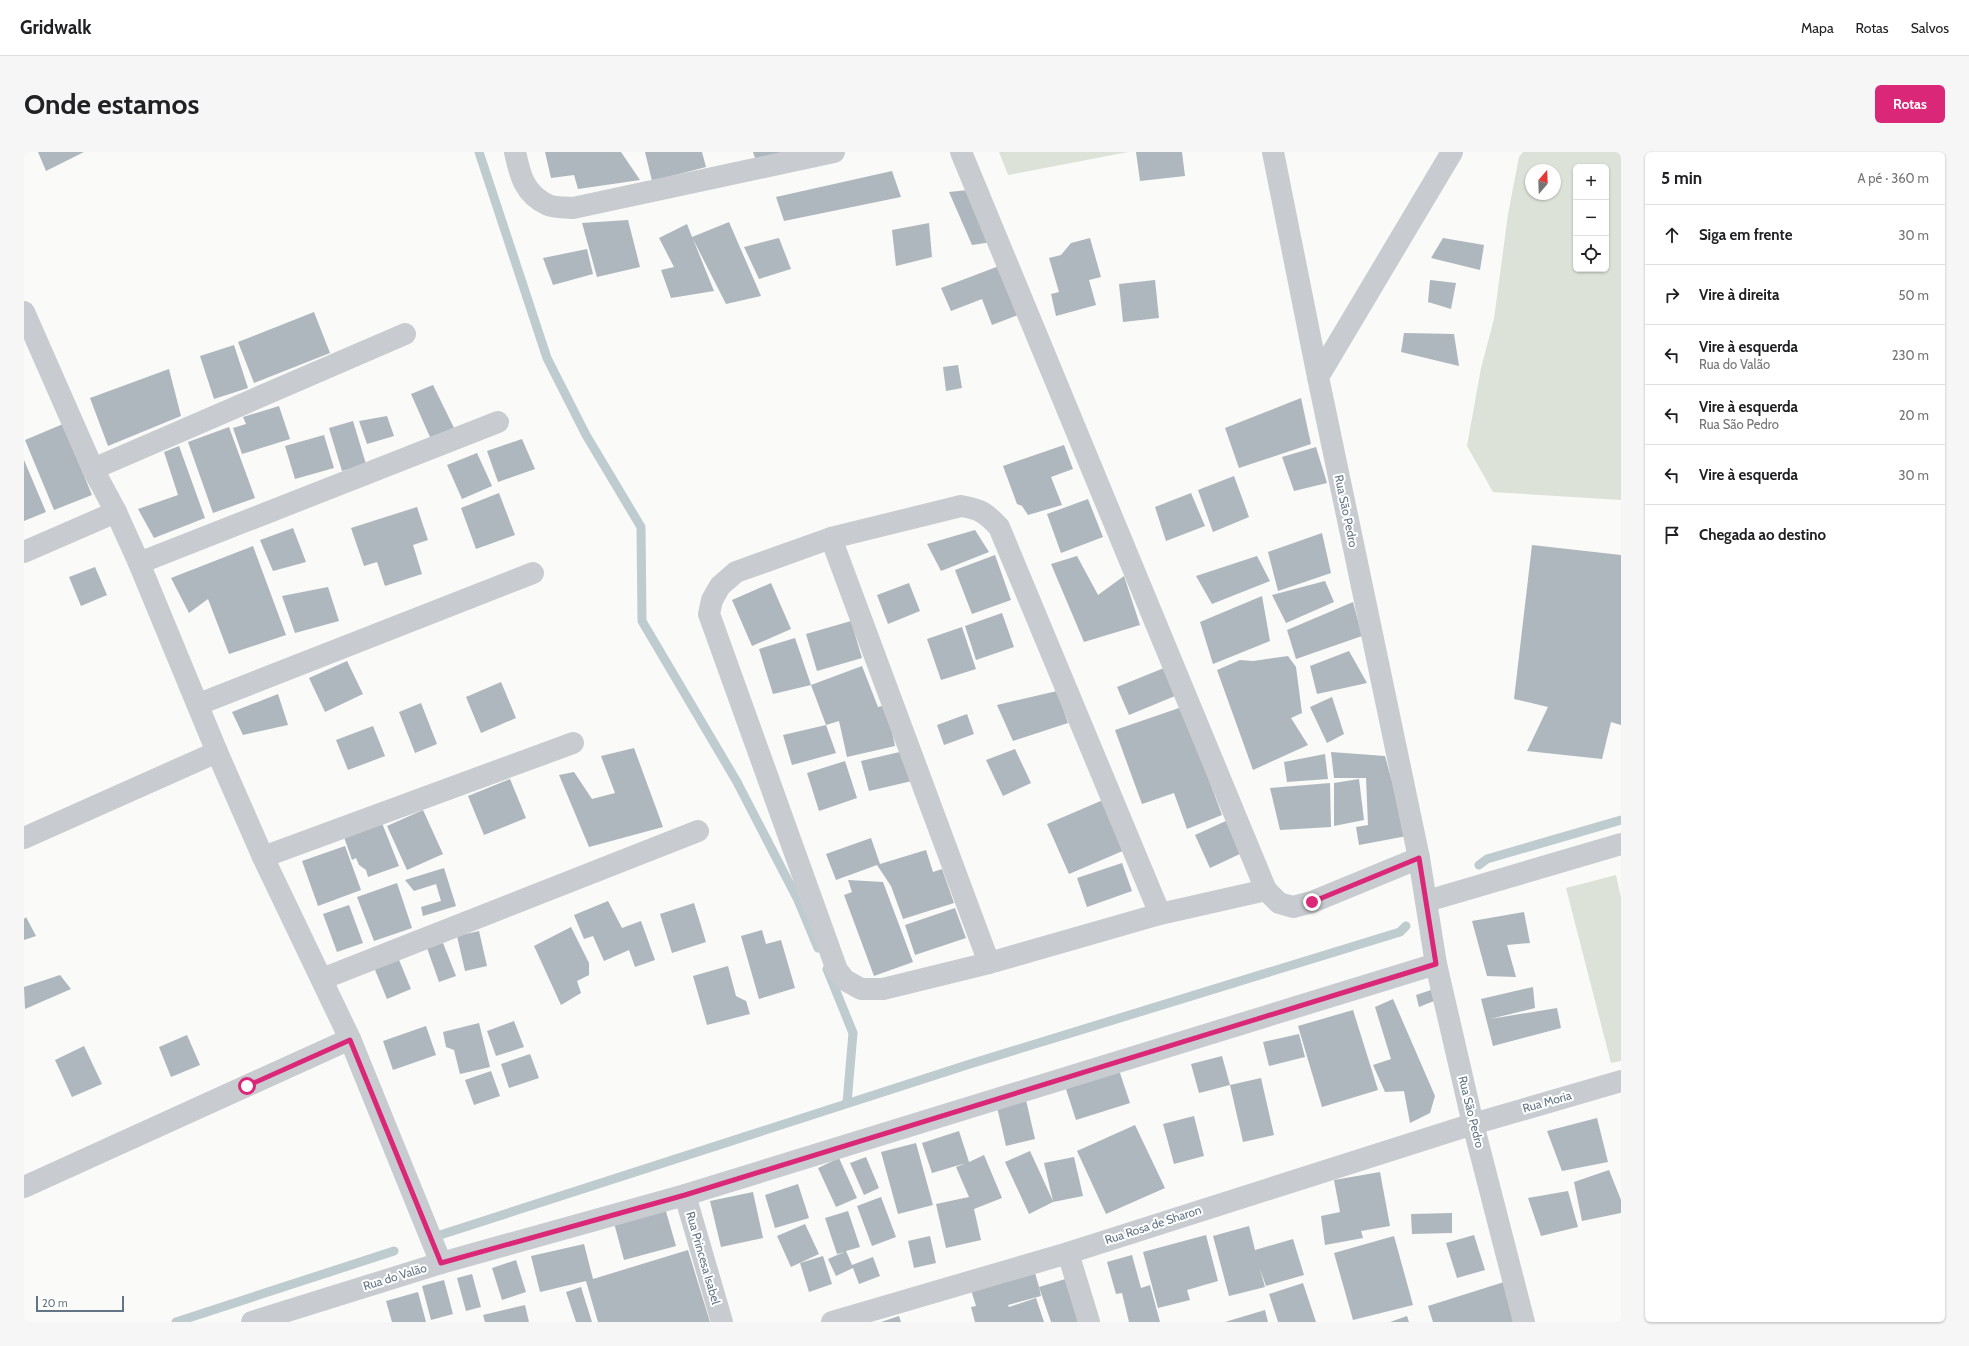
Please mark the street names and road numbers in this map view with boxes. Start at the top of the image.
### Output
street label: Rua São Pedro [1331,473,1362,549]
street label: Rua São Pedro [1455,1074,1488,1150]
street label: Rua Moria [1521,1087,1573,1116]
street label: Rua Rosa de Sharon [1103,1202,1203,1247]
street label: Rua Princesa Isabel [683,1210,724,1306]
street label: Rua do Valão [361,1260,429,1293]

